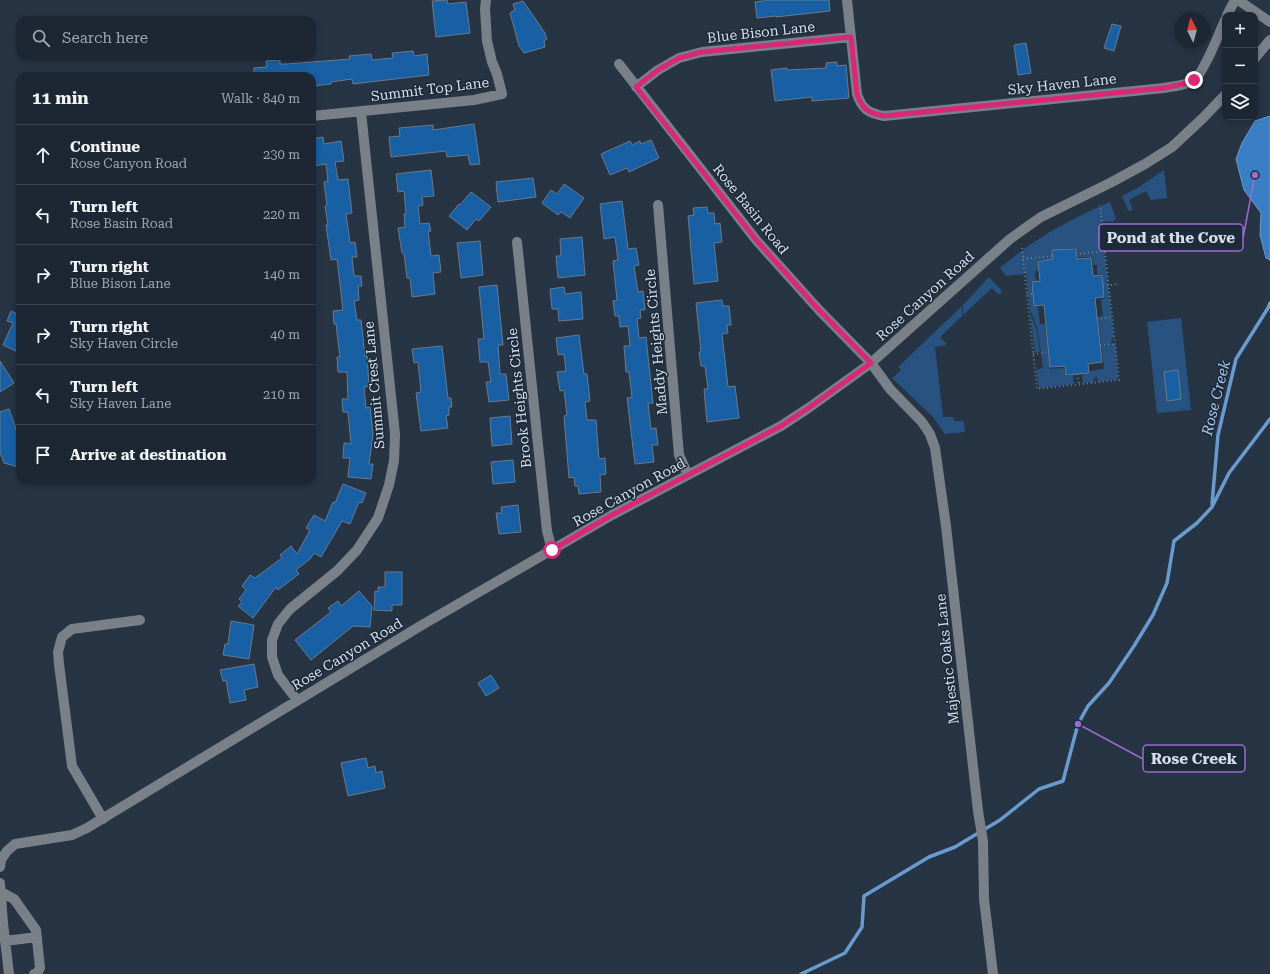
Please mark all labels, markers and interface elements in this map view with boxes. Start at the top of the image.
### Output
north arrow [1174,12,1210,48]
map controls [1222,12,1258,120]
button: + [1222,12,1258,48]
search box [16,16,316,60]
street label: Blue Bison Lane [706,18,816,46]
icon: search [30,27,52,49]
text: Search here [62,29,148,47]
button: − [1222,48,1258,84]
street label: Sky Haven Lane [1007,70,1117,98]
route end [1185,71,1203,89]
street label: Summit Top Lane [370,74,490,104]
button: layers [1222,84,1258,120]
text: 11 min [32,88,89,108]
text: Walk · 840 m [221,91,300,106]
text: Continue [70,138,140,156]
icon: ahead [32,144,54,166]
text: 230 m [263,147,300,162]
text: Rose Canyon Road [70,156,187,171]
street label: Rose Basin Road [710,161,792,257]
text: Turn left [70,198,138,216]
icon: left [32,204,54,226]
text: 220 m [263,207,300,222]
text: Rose Basin Road [70,216,173,231]
callout: Pond at the Cove [1099,224,1243,251]
text: Pond at the Cove [1107,229,1235,247]
street label: Rose Canyon Road [873,248,977,344]
text: Turn right [70,258,149,276]
icon: right [32,264,54,286]
text: 140 m [263,267,300,282]
street label: Maddy Heights Circle [642,268,670,416]
text: Blue Bison Lane [70,276,171,291]
text: Turn right [70,318,149,336]
street label: Summit Crest Lane [360,320,388,450]
icon: right [32,324,54,346]
text: 40 m [270,327,300,342]
street label: Brook Heights Circle [504,327,534,469]
text: Sky Haven Circle [70,336,178,351]
water label: Rose Creek [1198,358,1234,439]
text: Turn left [70,378,138,396]
icon: left [32,384,54,406]
text: 210 m [263,387,300,402]
text: Sky Haven Lane [70,396,171,411]
icon: arrive [32,444,54,466]
text: Arrive at destination [70,446,226,464]
street label: Rose Canyon Road [570,454,688,530]
route start [543,541,561,559]
street label: Majestic Oaks Lane [932,593,962,725]
street label: Rose Canyon Road [289,615,405,693]
callout: Rose Creek [1143,745,1245,772]
text: Rose Creek [1151,750,1238,768]

